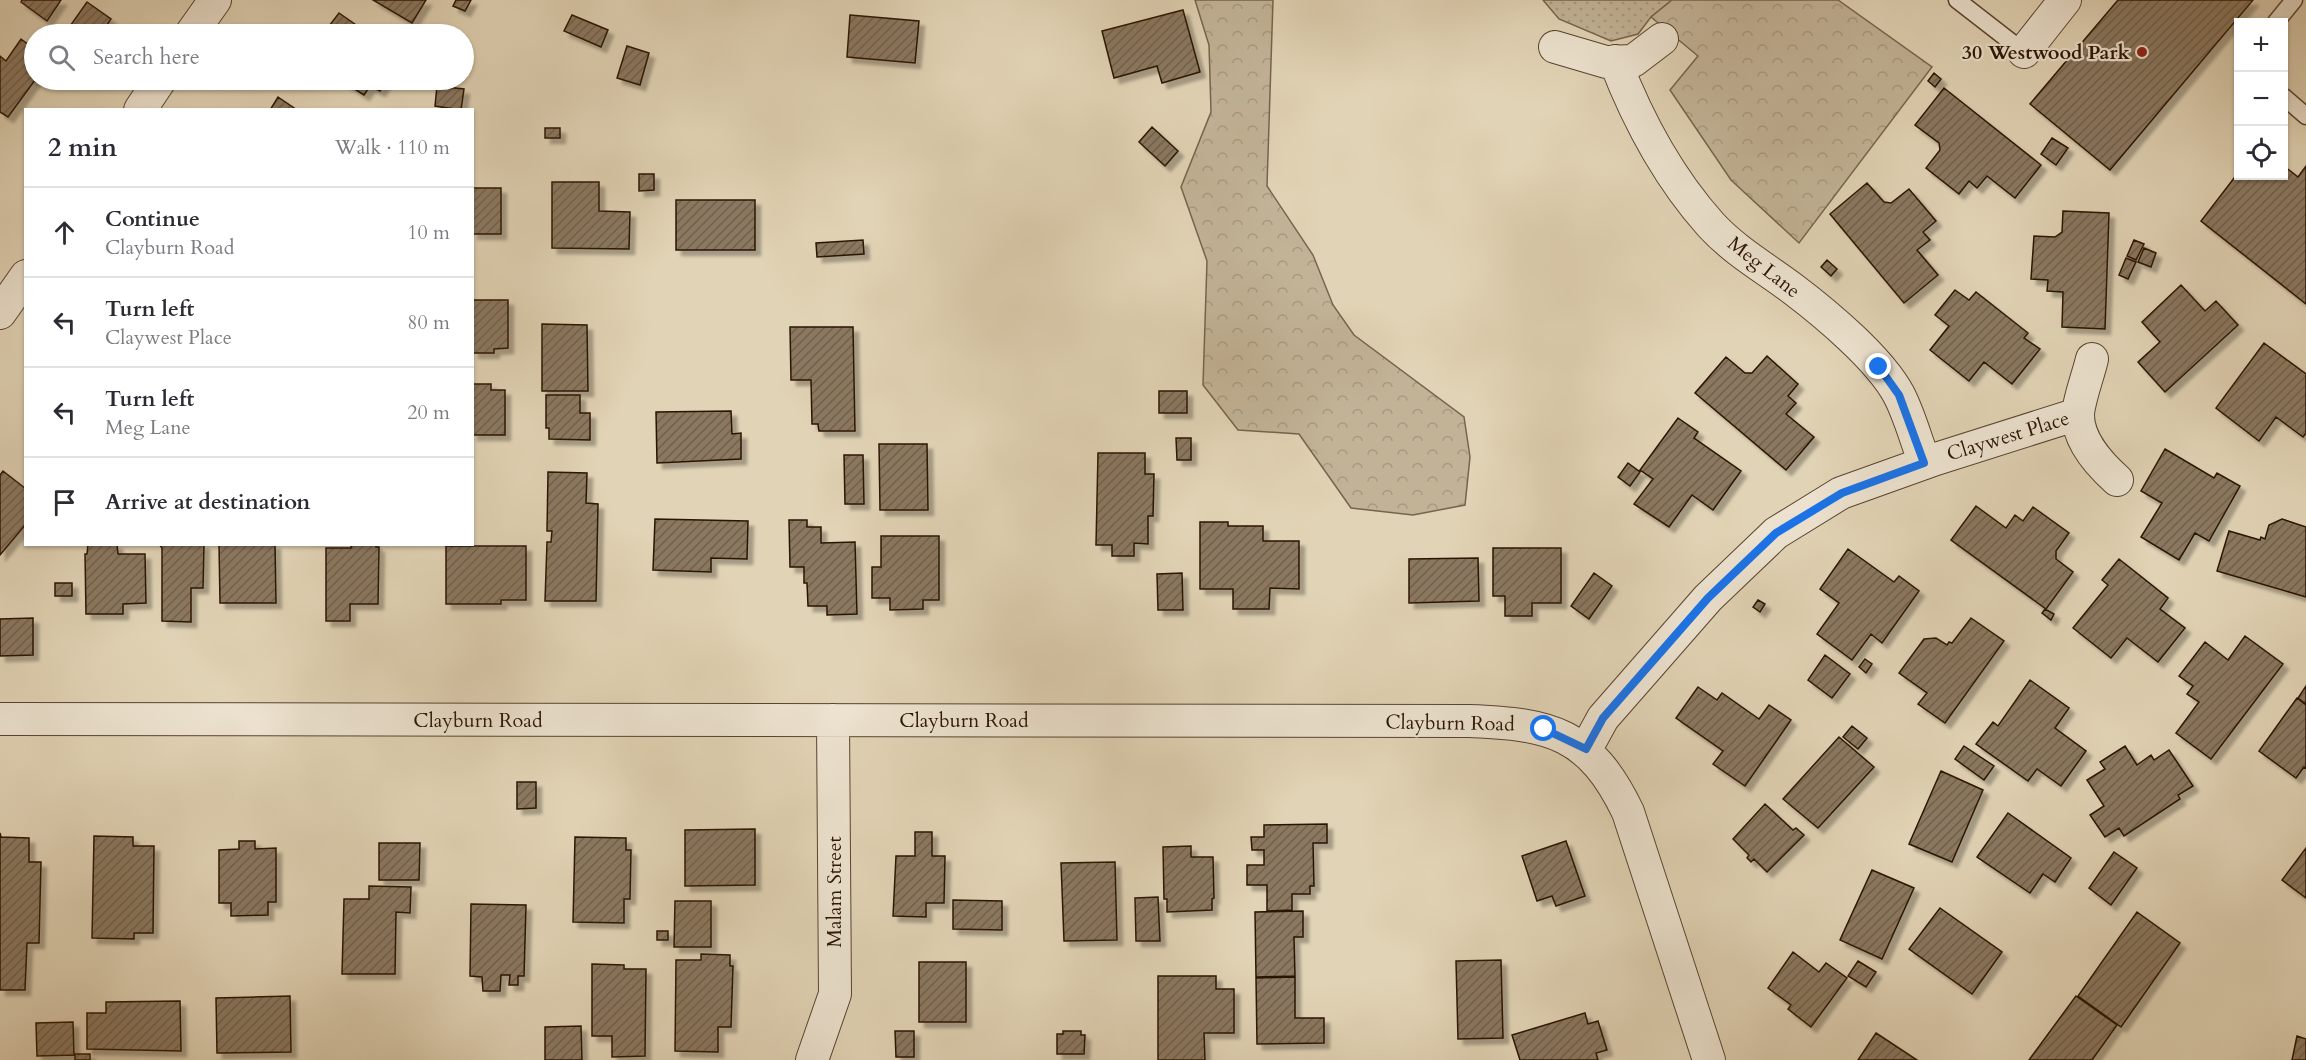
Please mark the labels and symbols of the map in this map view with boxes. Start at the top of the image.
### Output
place label: 30 Westwood Park [1962,39,2131,66]
marker: 30 Westwood Park [2135,45,2149,59]
street label: Meg Lane [1722,230,1806,304]
route end [1865,353,1891,379]
street label: Claywest Place [1943,405,2073,467]
street label: Clayburn Road [413,707,543,734]
street label: Clayburn Road [899,707,1029,734]
street label: Clayburn Road [1385,708,1515,738]
route start [1530,715,1556,741]
street label: Malam Street [821,836,848,948]

